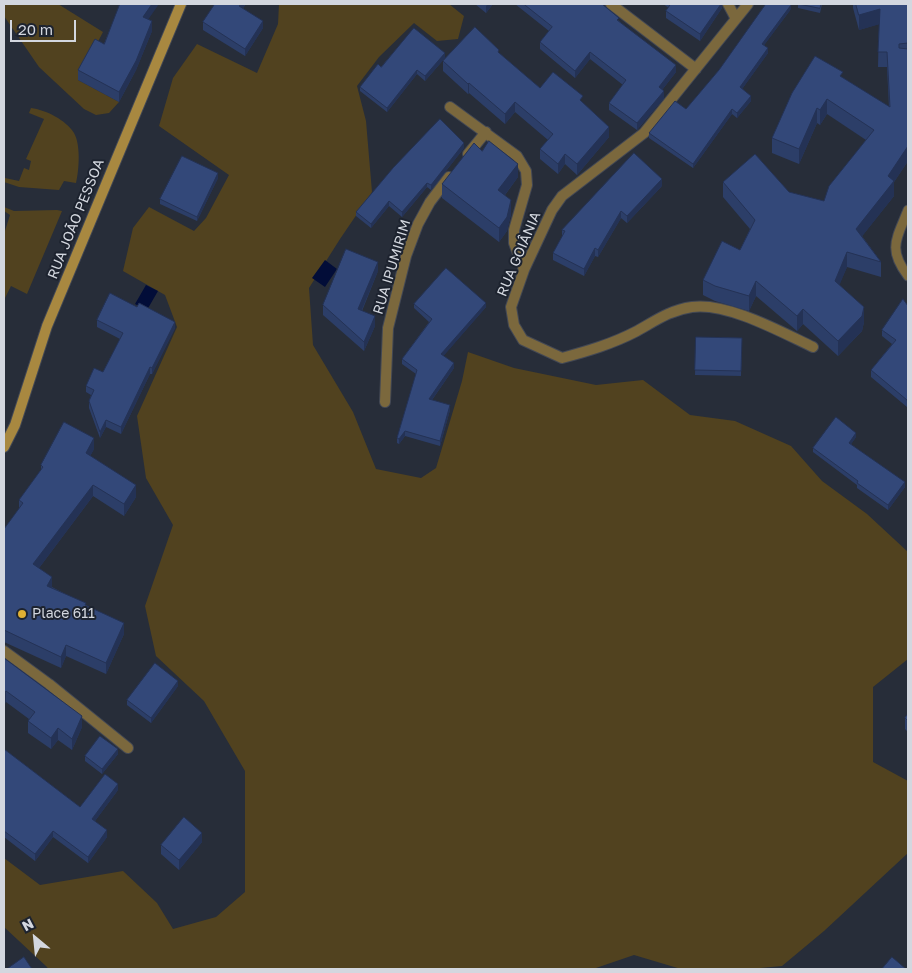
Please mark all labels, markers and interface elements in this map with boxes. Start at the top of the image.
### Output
scale bar [12,10,79,42]
text: 20 m [18,20,53,38]
street label: RUA JOÃO PESSOA [44,157,108,281]
street label: RUA GOIÂNIA [494,209,544,299]
street label: RUA IPUMIRIM [370,218,414,316]
place label: Place 611 [32,606,95,622]
marker: Place 611 [16,608,28,620]
north arrow [10,913,60,963]
text: N [19,914,36,934]

